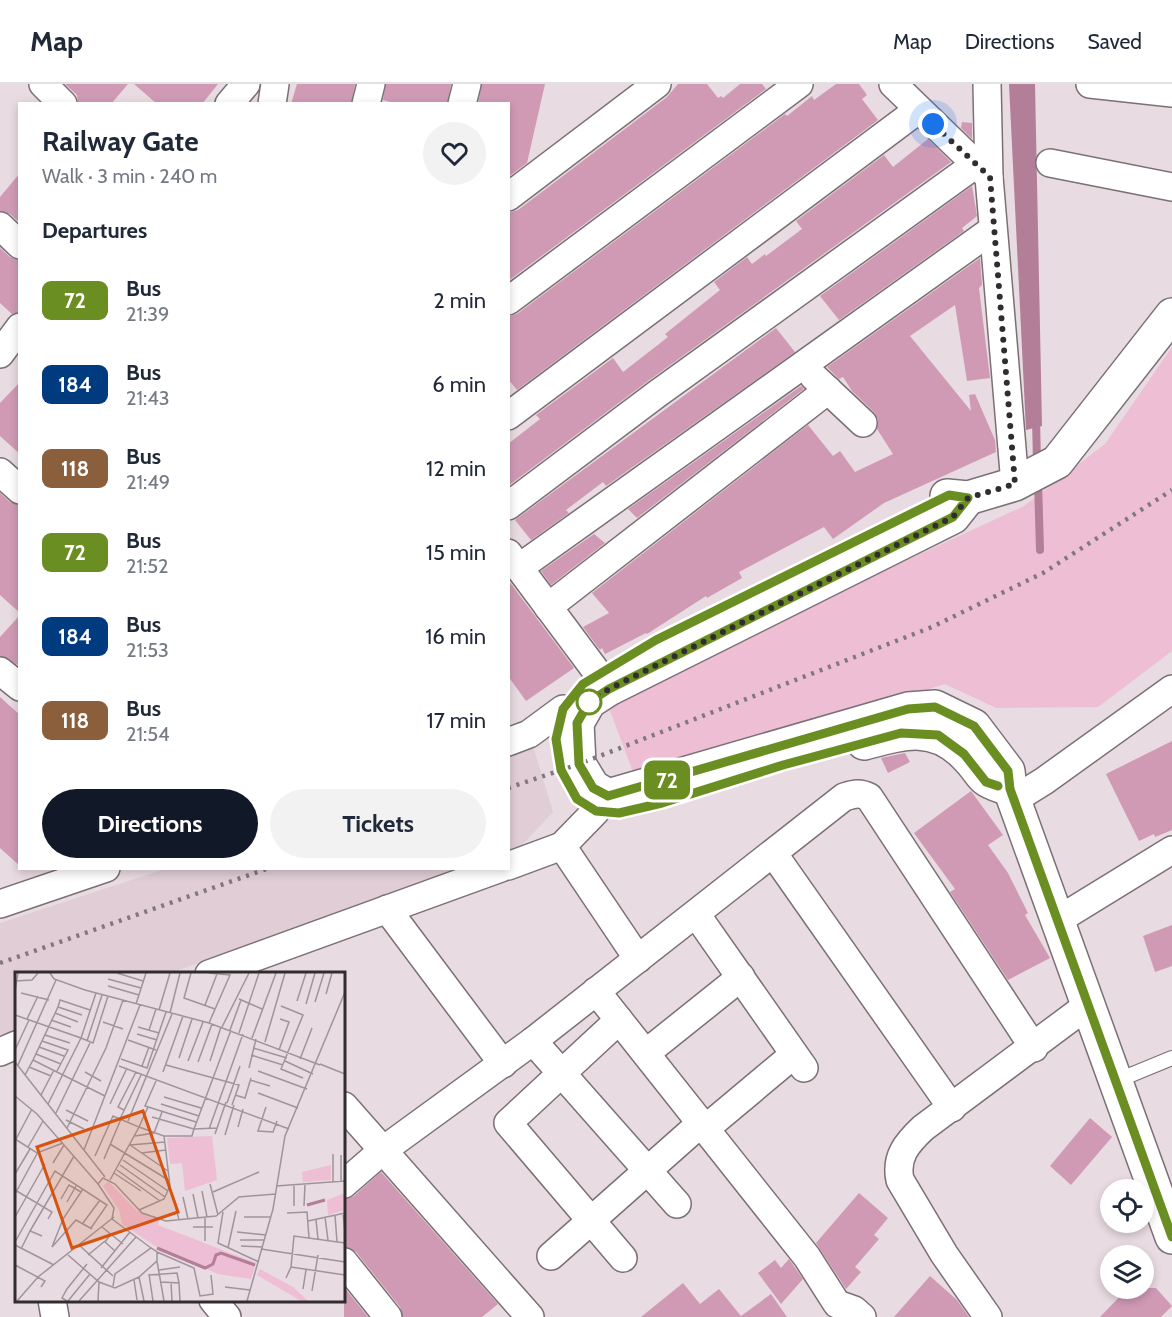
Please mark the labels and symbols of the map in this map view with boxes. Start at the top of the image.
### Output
your location [918,109,948,139]
unlabelled marker [576,689,602,715]
line badge: 72 [640,760,694,800]
inset map [15,972,345,1302]

